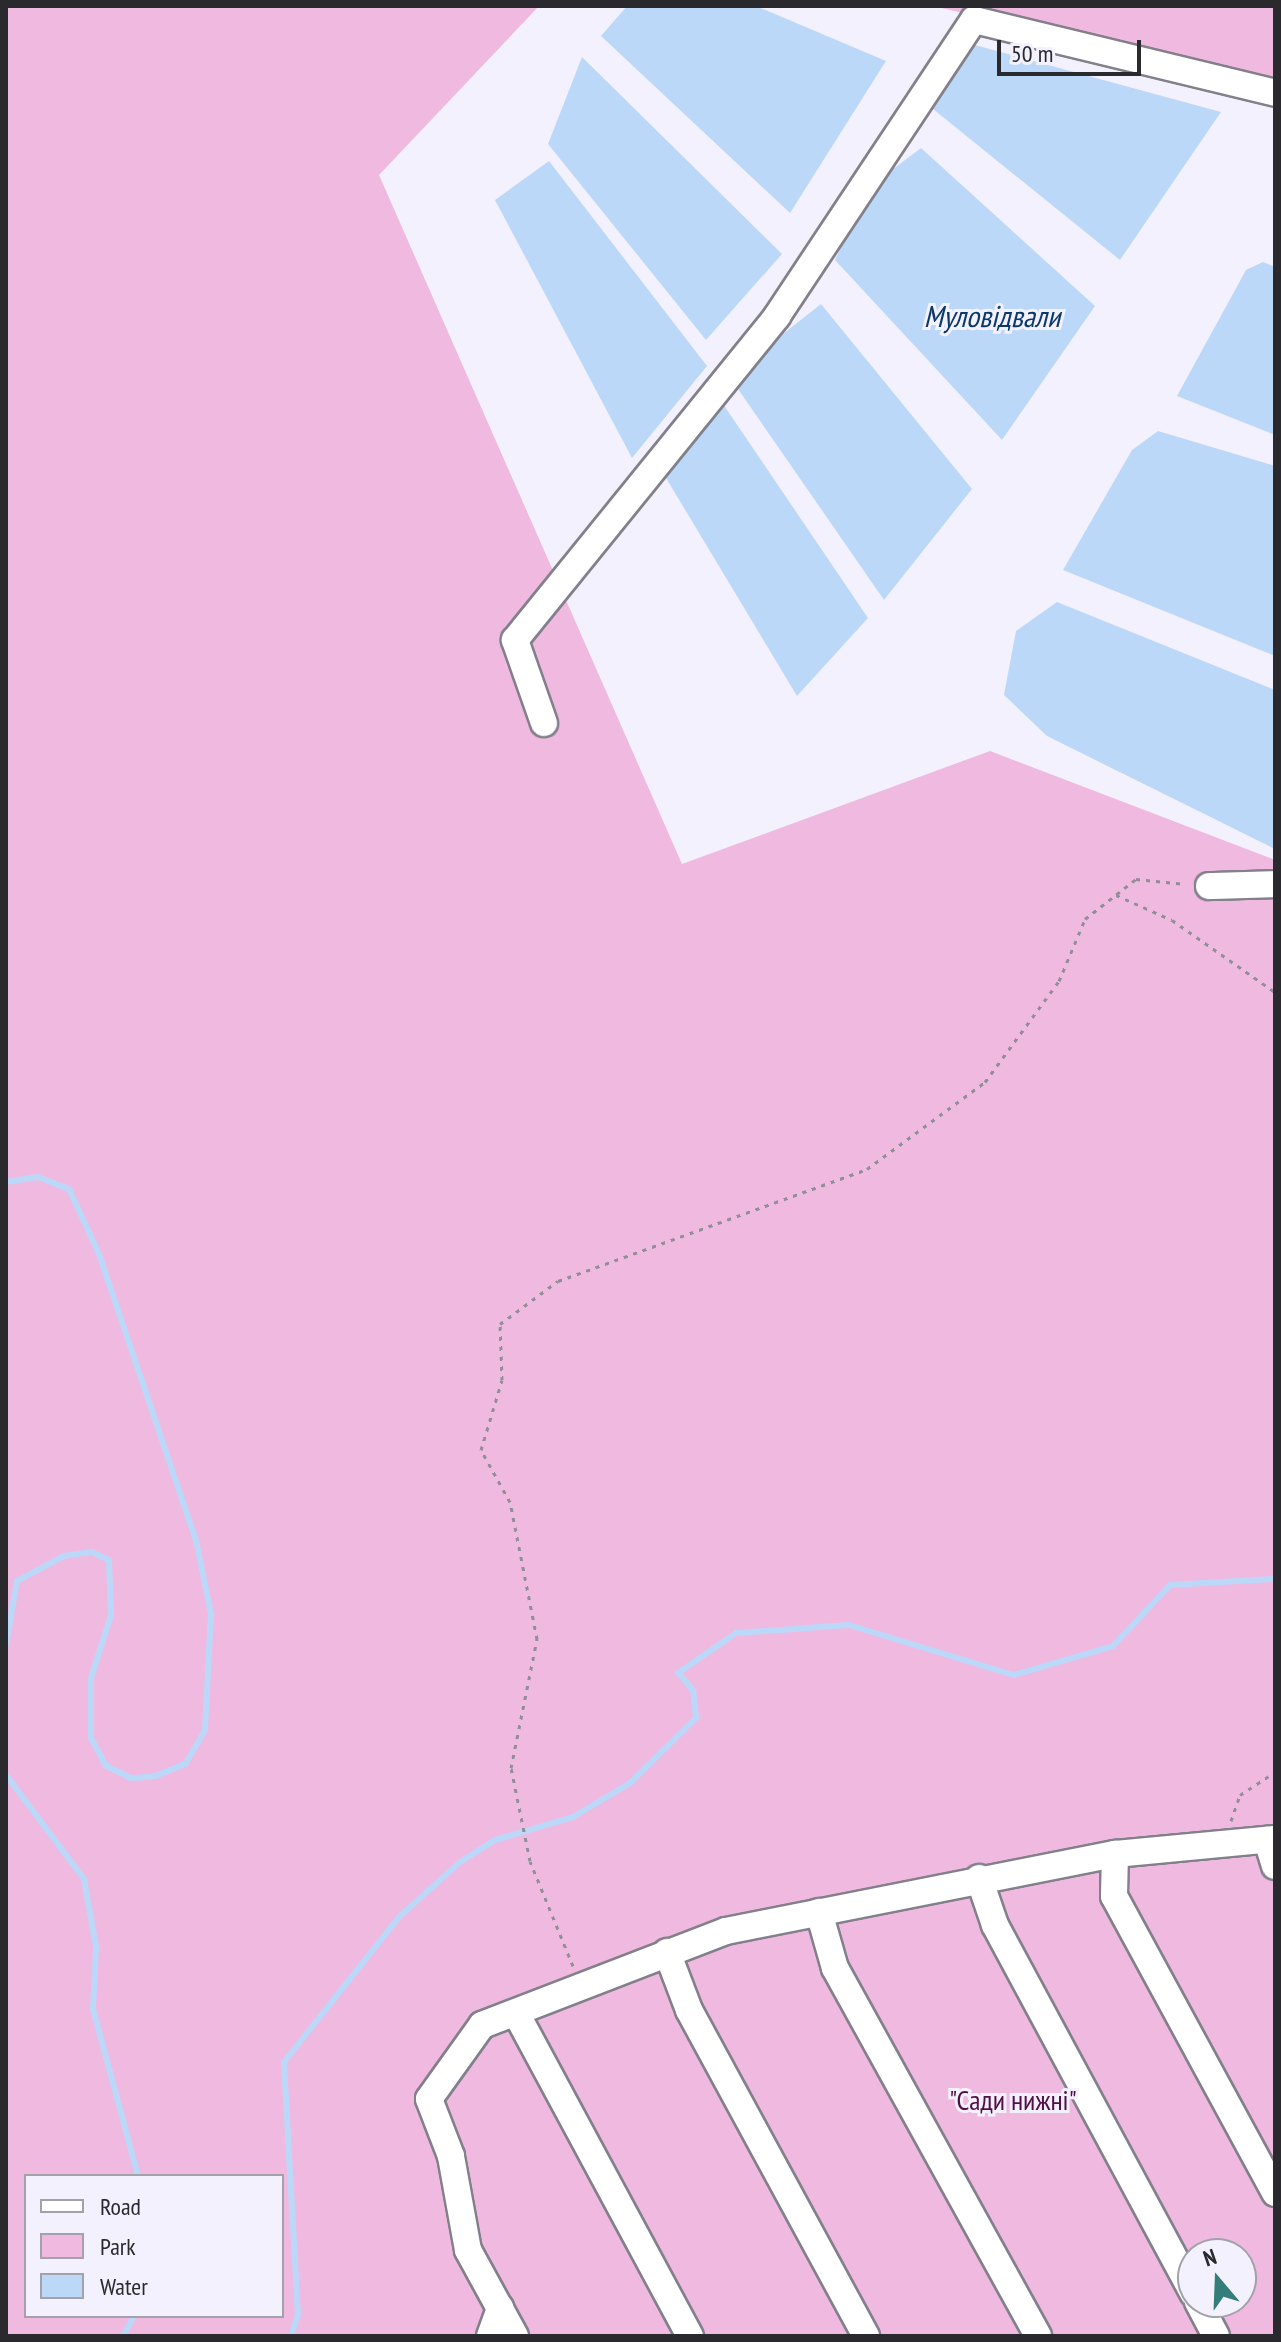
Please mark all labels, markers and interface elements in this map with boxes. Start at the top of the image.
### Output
scale bar [1001,24,1145,74]
text: 50 m [1011,38,1053,69]
water label: Муловідвали [924,298,1060,334]
park label: "Сади нижні" [949,2083,1077,2117]
legend [24,2174,284,2318]
text: Road [100,2191,141,2222]
text: Park [100,2231,136,2262]
north arrow [1177,2238,1257,2318]
text: N [1200,2242,1220,2272]
text: Water [100,2271,148,2302]

